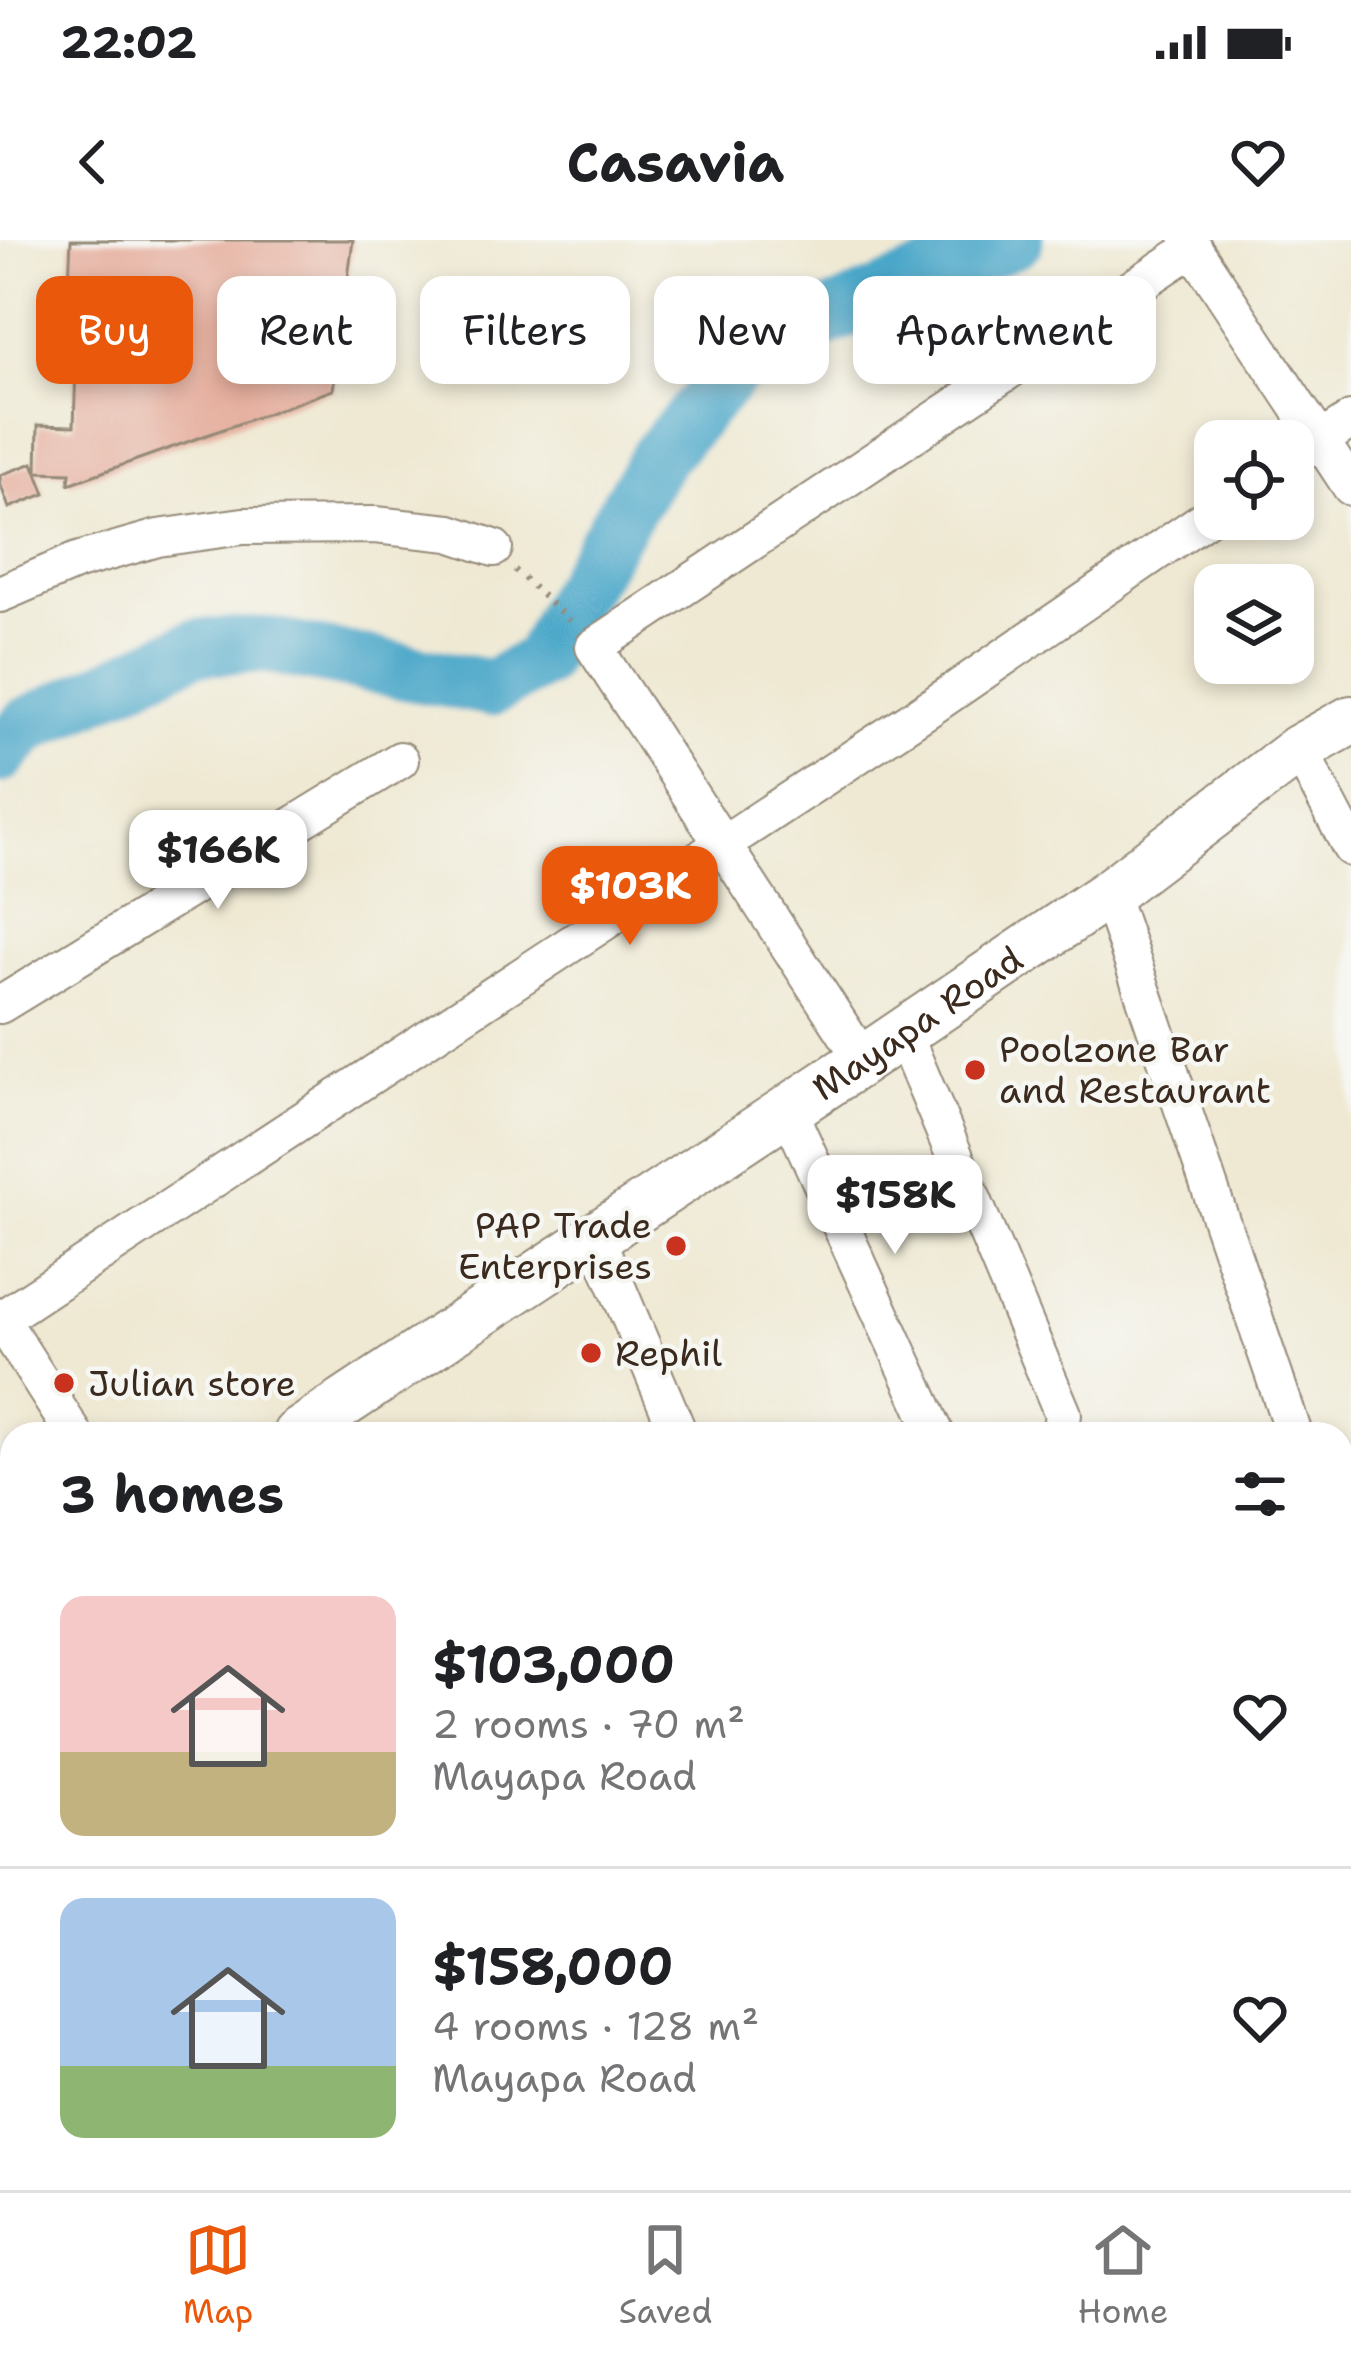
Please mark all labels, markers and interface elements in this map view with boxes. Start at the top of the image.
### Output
text: 22:02 [60,12,197,72]
text: Casavia [566,126,785,198]
icon: back [60,129,126,195]
icon: heart [1225,129,1291,195]
chip: Buy [36,276,193,384]
chip: Rent [217,276,396,384]
chip: Filters [420,276,630,384]
chip: New [654,276,829,384]
chip: Apartment [853,276,1156,384]
map controls [1194,420,1314,684]
button: locate [1194,420,1314,540]
button: layers [1194,564,1314,684]
pin: $166K [134,810,302,912]
text: $166K [156,823,280,875]
pin: $103K [546,846,714,948]
text: $103K [569,859,691,911]
street label: Mayapa Road [802,934,1032,1112]
place label: Poolzone Bar and Restaurant [999,1025,1271,1115]
marker: Poolzone Bar and Restaurant [962,1057,988,1083]
pin: $158K [811,1155,979,1257]
text: $158K [834,1168,956,1220]
place label: PAP Trade Enterprises [458,1201,652,1291]
marker: PAP Trade Enterprises [663,1233,689,1259]
place label: Rephil [615,1329,722,1378]
marker: Rephil [578,1340,604,1366]
place label: Julian store [88,1359,296,1408]
marker: Julian store [51,1370,77,1396]
text: 3 homes [60,1460,284,1528]
icon: filters [1227,1461,1293,1527]
text: $103,000 [432,1630,675,1698]
icon: home [156,1644,300,1788]
icon: heart [1227,1683,1293,1749]
text: 2 rooms · 70 m² [432,1698,745,1750]
text: Mayapa Road [432,1750,697,1802]
text: $158,000 [432,1932,674,2000]
icon: home [156,1946,300,2090]
icon: heart [1227,1985,1293,2051]
text: 4 rooms · 128 m² [432,2000,759,2052]
text: Mayapa Road [432,2052,697,2104]
tab: Map [183,2217,253,2334]
tab: Saved [619,2217,712,2334]
tab: Home [1078,2217,1168,2334]

